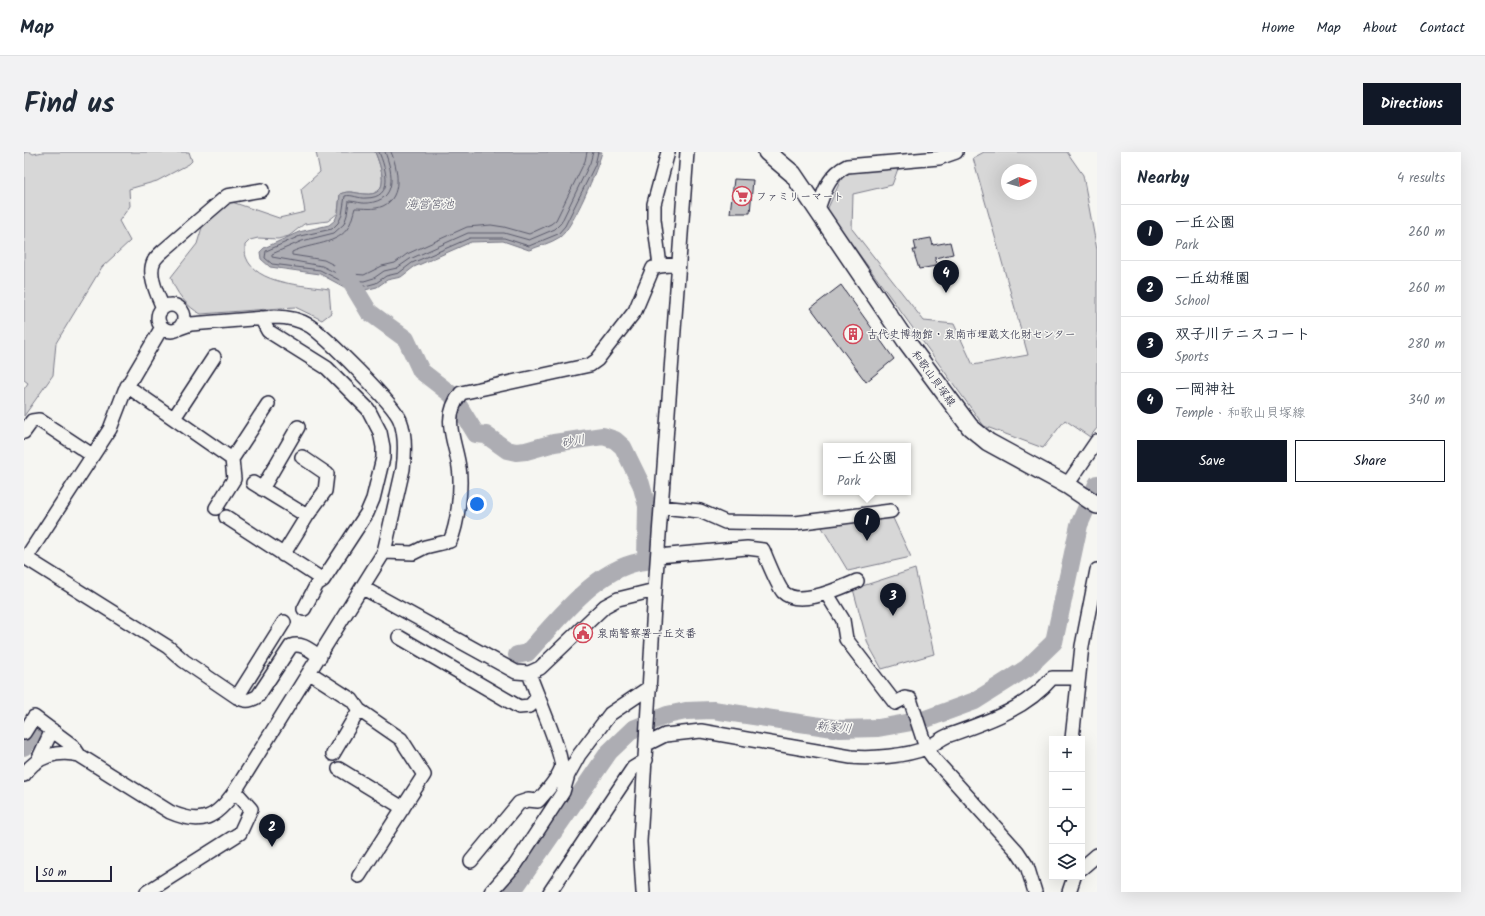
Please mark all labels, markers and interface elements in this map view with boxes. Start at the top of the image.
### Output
text: Map [20,13,54,43]
text: Home [1261,17,1295,39]
text: Map [1317,17,1341,39]
text: About [1363,17,1397,39]
text: Contact [1419,17,1465,39]
text: Find us [24,82,115,127]
button: Directions [1363,83,1461,125]
north arrow [1001,164,1037,200]
text: Nearby [1137,165,1189,192]
text: 4 results [1397,168,1445,189]
supermarket icon: ファミリーマート [731,185,753,207]
place label: ファミリーマート [756,188,844,206]
water label: 海営宮池 [406,195,455,214]
text: 一丘公園 [1175,211,1235,235]
text: 1 [1148,222,1152,243]
text: 260 m [1408,222,1445,243]
text: Park [1175,235,1199,256]
pin: 4 [933,260,959,293]
text: 一丘幼稚園 [1175,267,1250,291]
text: 2 [1146,278,1154,299]
text: 260 m [1408,278,1445,299]
text: School [1175,291,1210,312]
building icon: 古代史博物館・泉南市埋蔵文化財センター [842,323,864,345]
text: 双子川テニスコート [1175,323,1310,347]
place label: 古代史博物館・泉南市埋蔵文化財センター [867,326,1076,344]
text: 3 [1146,334,1154,355]
text: 280 m [1408,334,1445,355]
street label: 和歌山貝塚線 [907,347,960,411]
text: Sports [1175,347,1209,368]
text: 一岡神社 [1175,378,1235,402]
text: 4 [1146,390,1154,411]
text: 340 m [1408,390,1445,411]
text: Temple · 和歌山貝塚線 [1175,403,1305,424]
water label: 砂川 [559,430,587,453]
button: Save [1137,440,1287,482]
button: Share [1295,440,1445,482]
popup [823,443,911,495]
text: 一丘公園 [837,447,897,471]
text: Park [837,471,861,492]
your location [467,494,487,514]
pin: 1 [854,508,880,541]
pin: 3 [880,583,906,616]
public building icon: 泉南警察署一丘交番 [572,622,594,644]
place label: 泉南警察署一丘交番 [597,625,696,643]
water label: 新家川 [815,716,853,739]
map controls [1049,736,1085,880]
button: + [1049,736,1085,772]
button: − [1049,772,1085,808]
button: locate [1049,808,1085,844]
pin: 2 [259,814,285,847]
button: layers [1049,844,1085,880]
scale bar [36,864,112,883]
text: 50 m [42,864,67,882]

